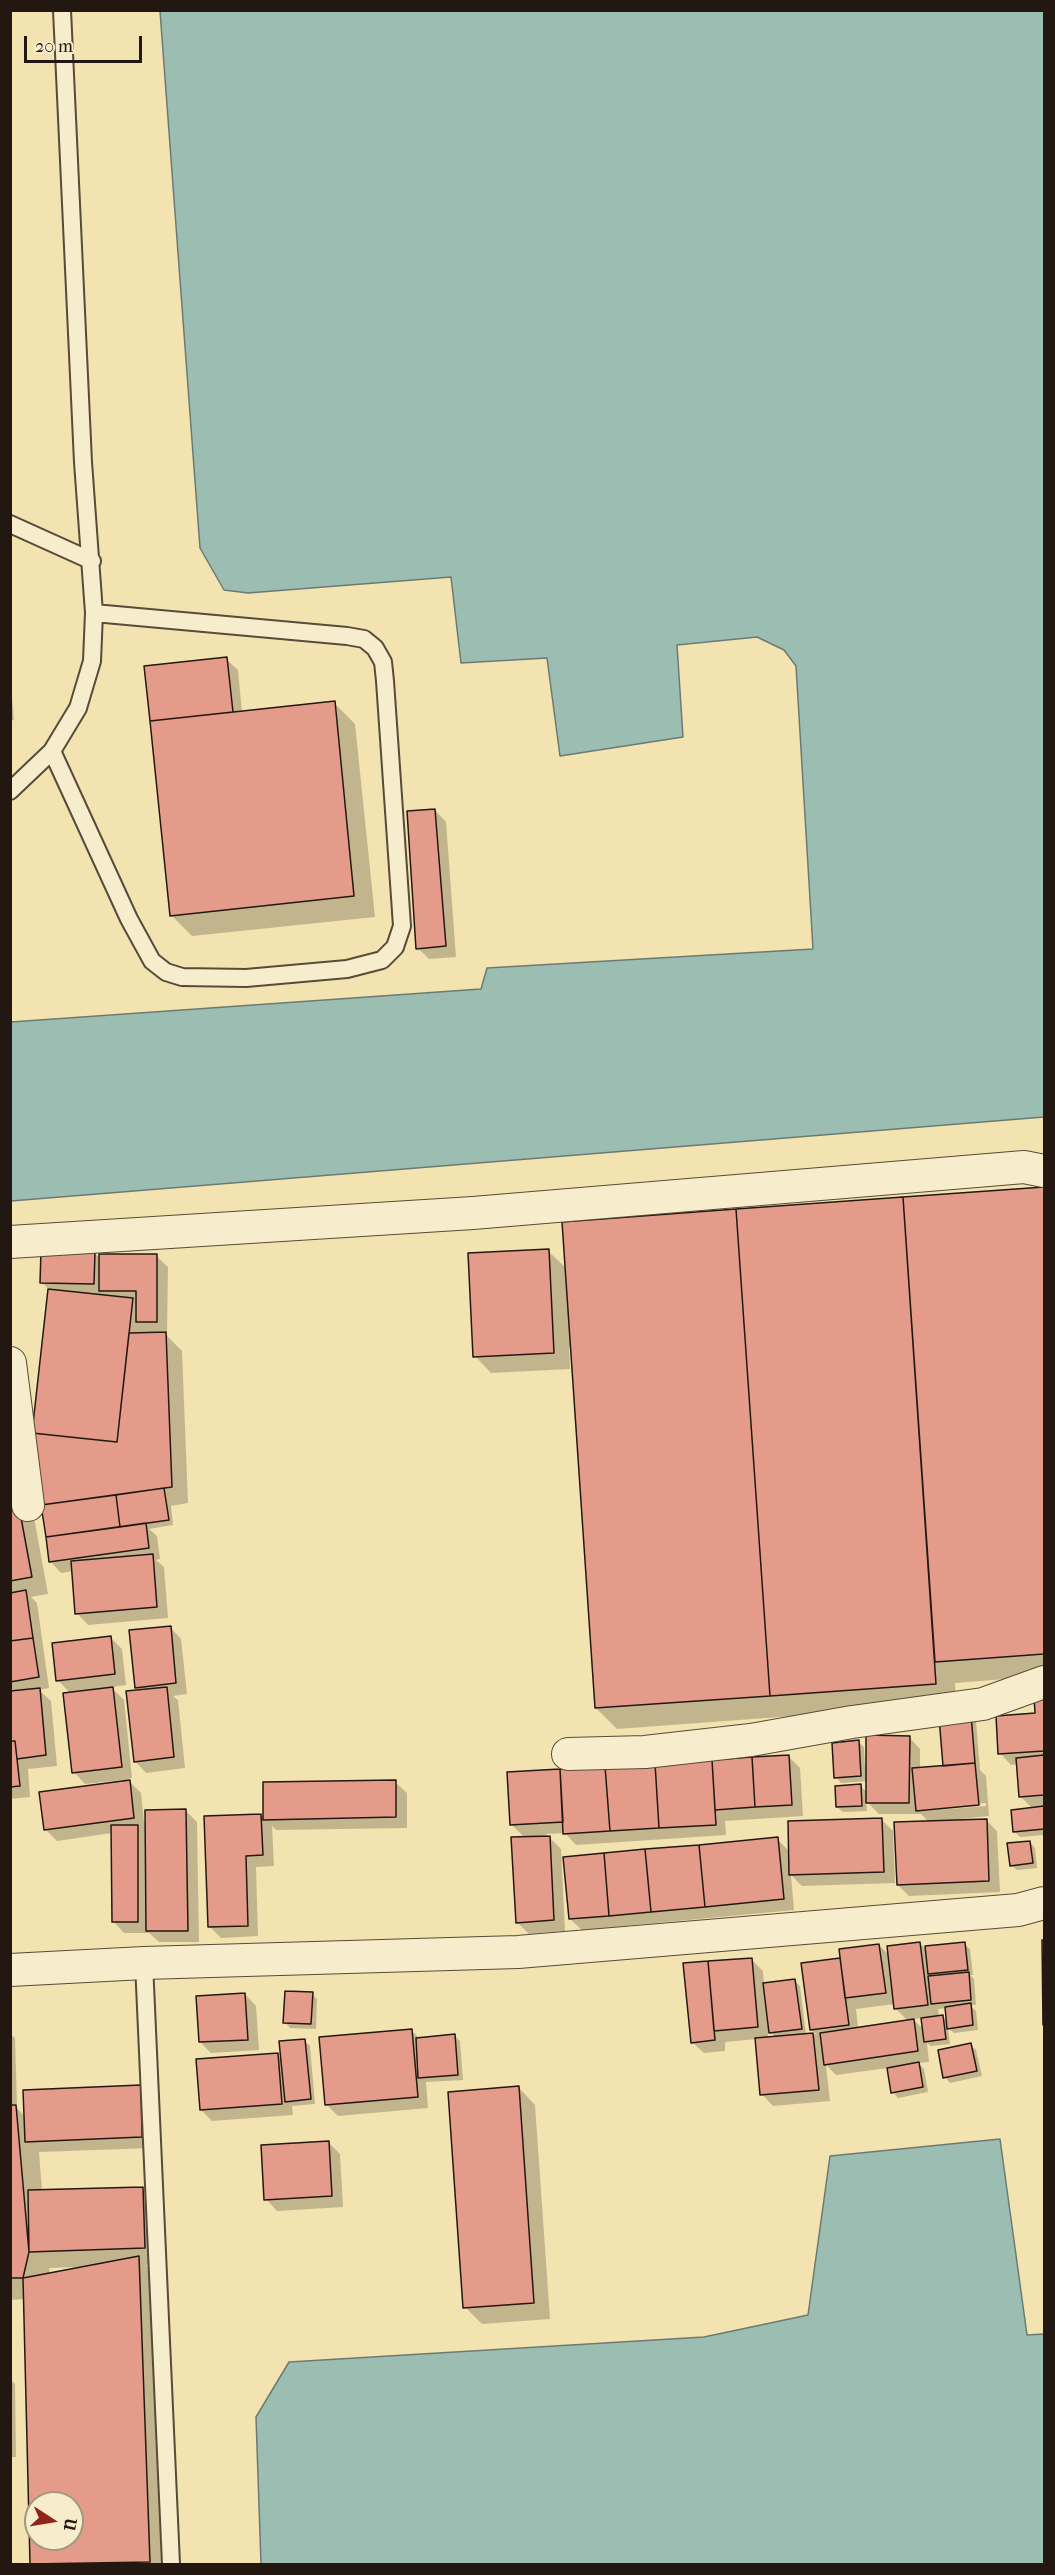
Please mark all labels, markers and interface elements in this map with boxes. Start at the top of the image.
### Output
scale bar [27,24,146,62]
text: 20 m [35,36,73,57]
north arrow [24,2491,84,2551]
text: U [60,2516,81,2532]

